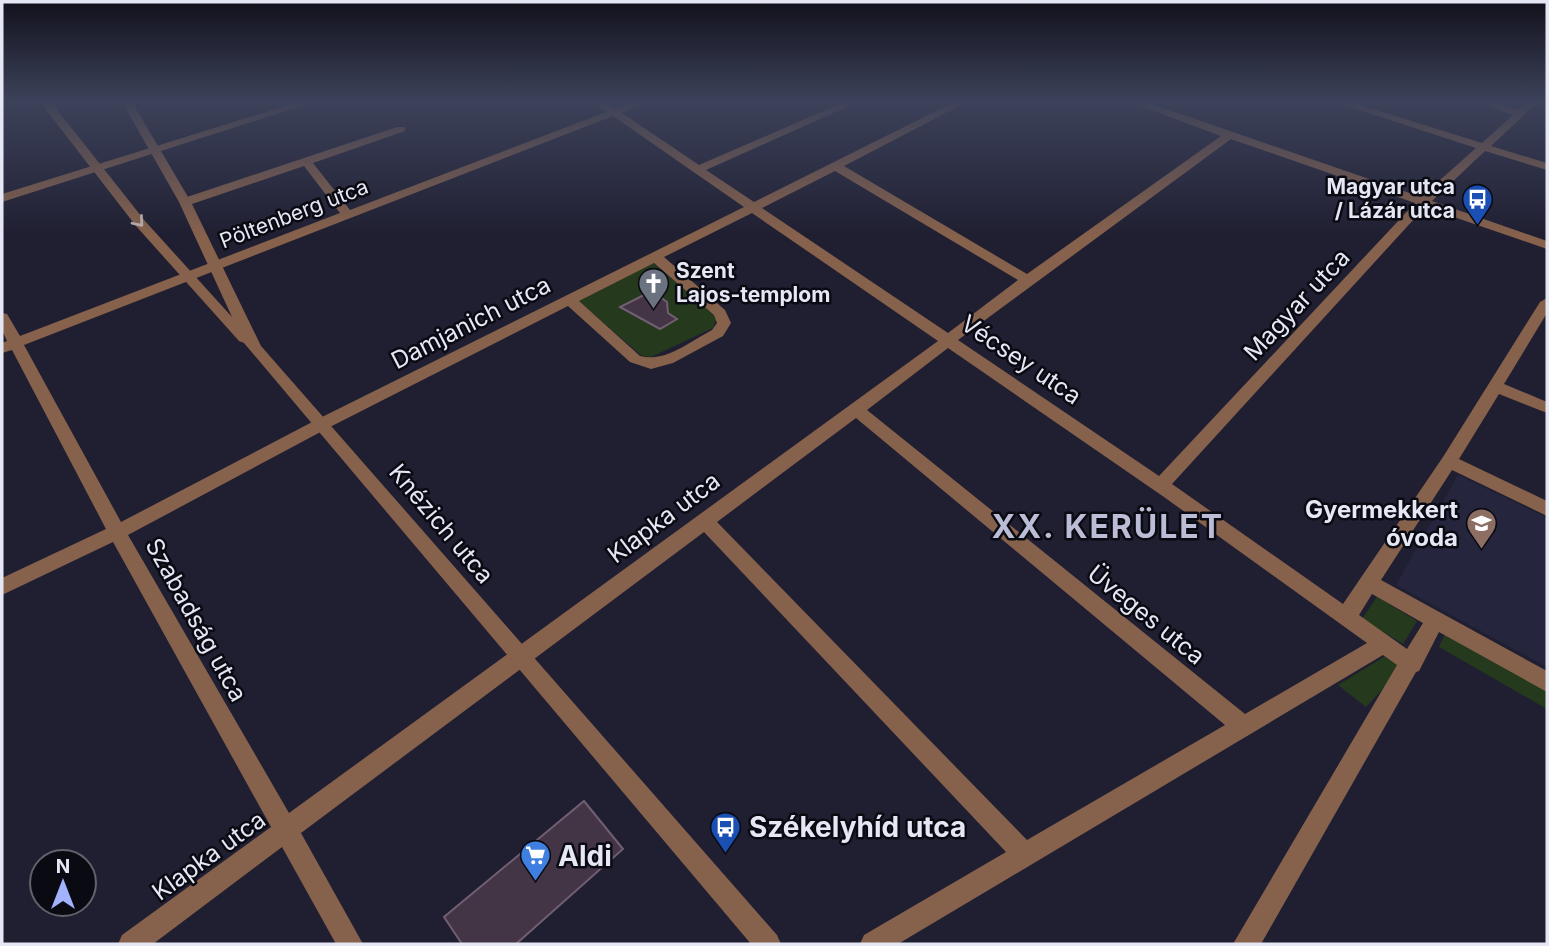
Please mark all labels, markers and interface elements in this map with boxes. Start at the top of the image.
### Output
street label: Pöltenberg utca [216,174,372,253]
place label: Magyar utca / Lázár utca [1327,174,1455,223]
bus stop icon: Magyar utca / Lázár utca [1461,182,1495,226]
one-way arrow [131,214,143,227]
street label: Magyar utca [1238,243,1356,366]
place label: Szent Lajos-templom [676,258,830,307]
church icon: Szent Lajos-templom [636,266,670,310]
street label: Damjanich utca [386,270,555,375]
street label: Vécsey utca [956,309,1087,410]
street label: Knézich utca [383,458,500,589]
street label: Klapka utca [602,466,725,569]
place label: Gyermekkert óvoda [1305,495,1458,552]
district label: XX. KERÜLET [992,507,1224,546]
school or university icon: Gyermekkert óvoda [1464,507,1498,551]
street label: Szabadság utca [140,533,253,706]
street label: Üveges utca [1082,559,1211,671]
street label: Klapka utca [146,805,271,906]
bus stop icon: Székelyhíd utca [709,810,743,854]
place label: Székelyhíd utca [749,810,966,844]
supermarket icon: Aldi [518,839,552,883]
place label: Aldi [558,839,612,873]
north arrow [28,848,98,918]
text: N [56,855,70,878]

